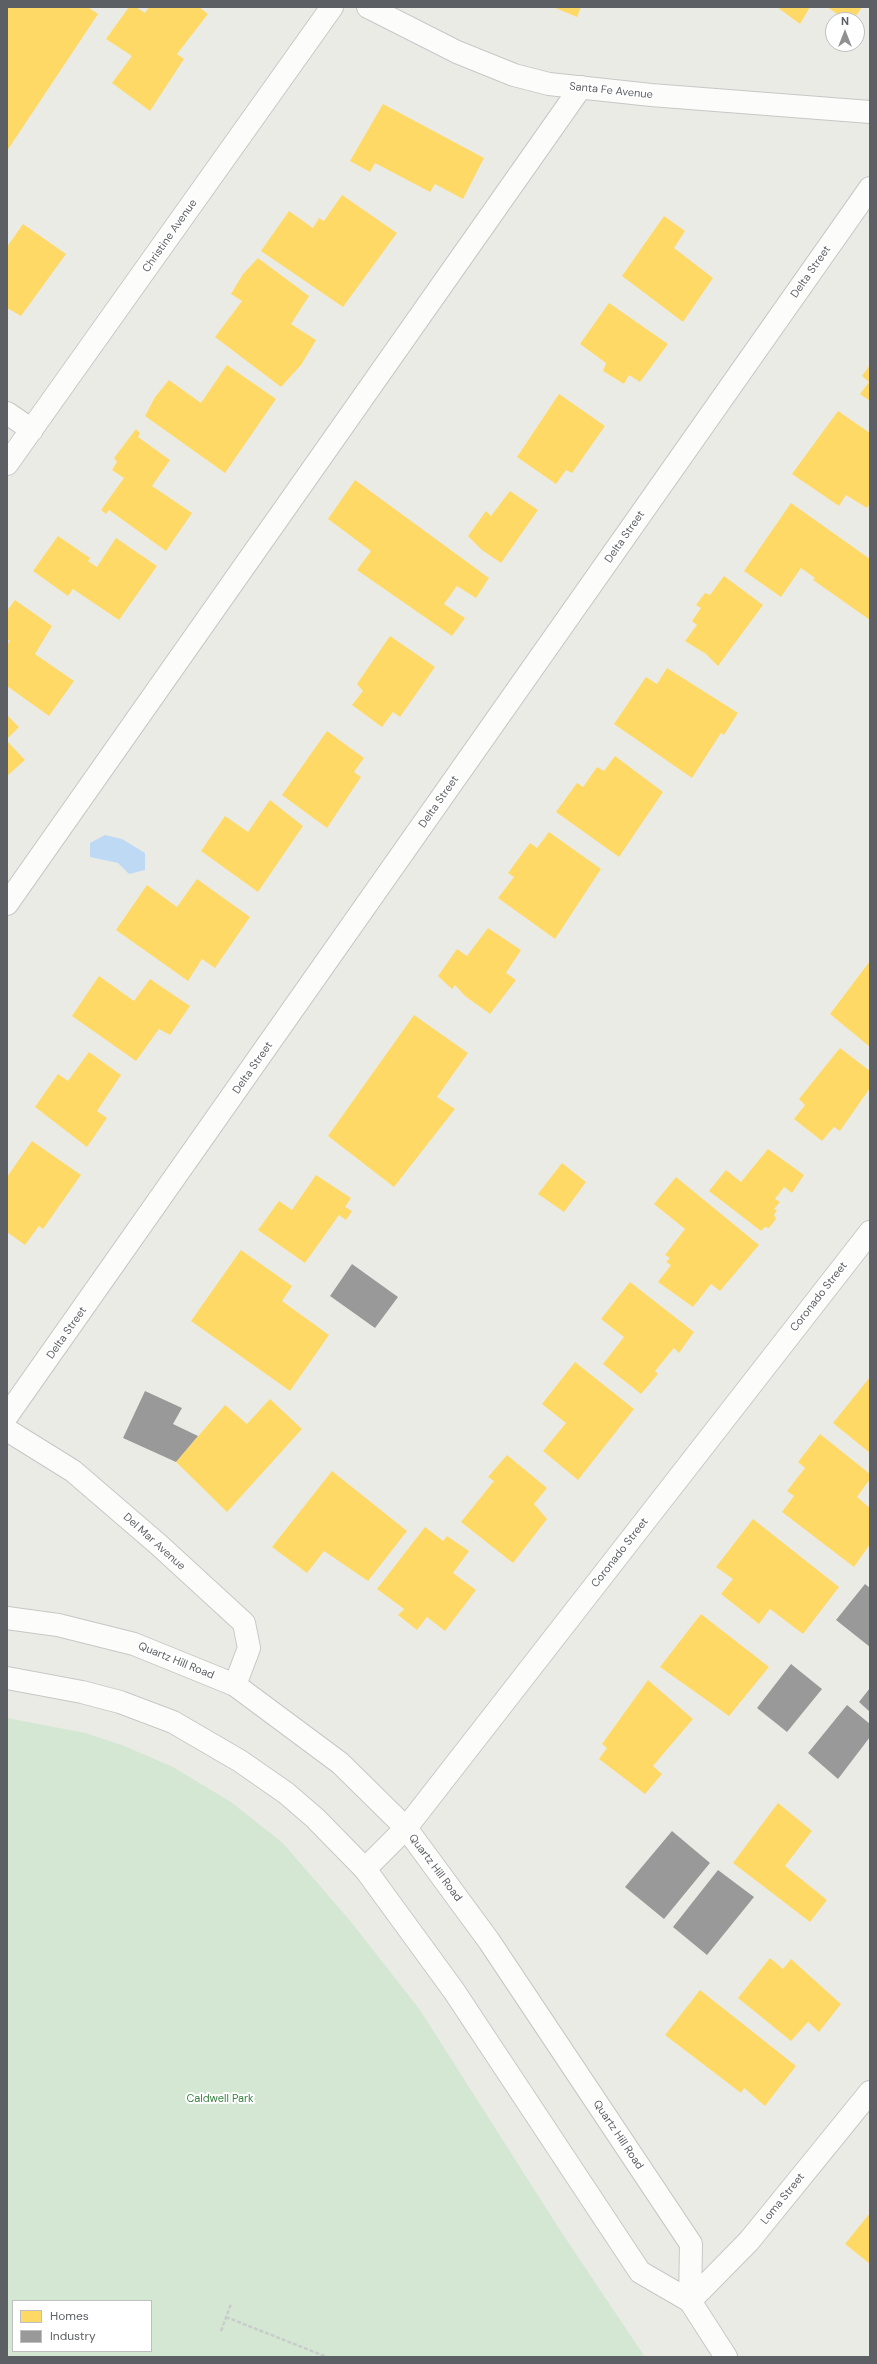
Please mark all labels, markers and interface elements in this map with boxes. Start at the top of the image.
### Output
north arrow [825,12,865,52]
text: N [841,14,849,28]
street label: Santa Fe Avenue [568,80,654,102]
street label: Christine Avenue [140,197,200,275]
street label: Delta Street [788,243,834,301]
street label: Delta Street [602,508,648,566]
street label: Delta Street [416,773,462,831]
street label: Delta Street [230,1039,276,1097]
street label: Coronado Street [788,1260,850,1334]
street label: Delta Street [44,1304,90,1362]
street label: Del Mar Avenue [120,1511,188,1573]
street label: Coronado Street [589,1516,651,1590]
street label: Quartz Hill Road [136,1640,216,1682]
street label: Quartz Hill Road [405,1832,465,1904]
park label: Caldwell Park [186,2092,254,2106]
street label: Quartz Hill Road [590,2098,646,2172]
street label: Loma Street [758,2171,808,2227]
legend [12,2300,152,2352]
text: Homes [50,2308,89,2324]
text: Industry [50,2328,96,2344]

